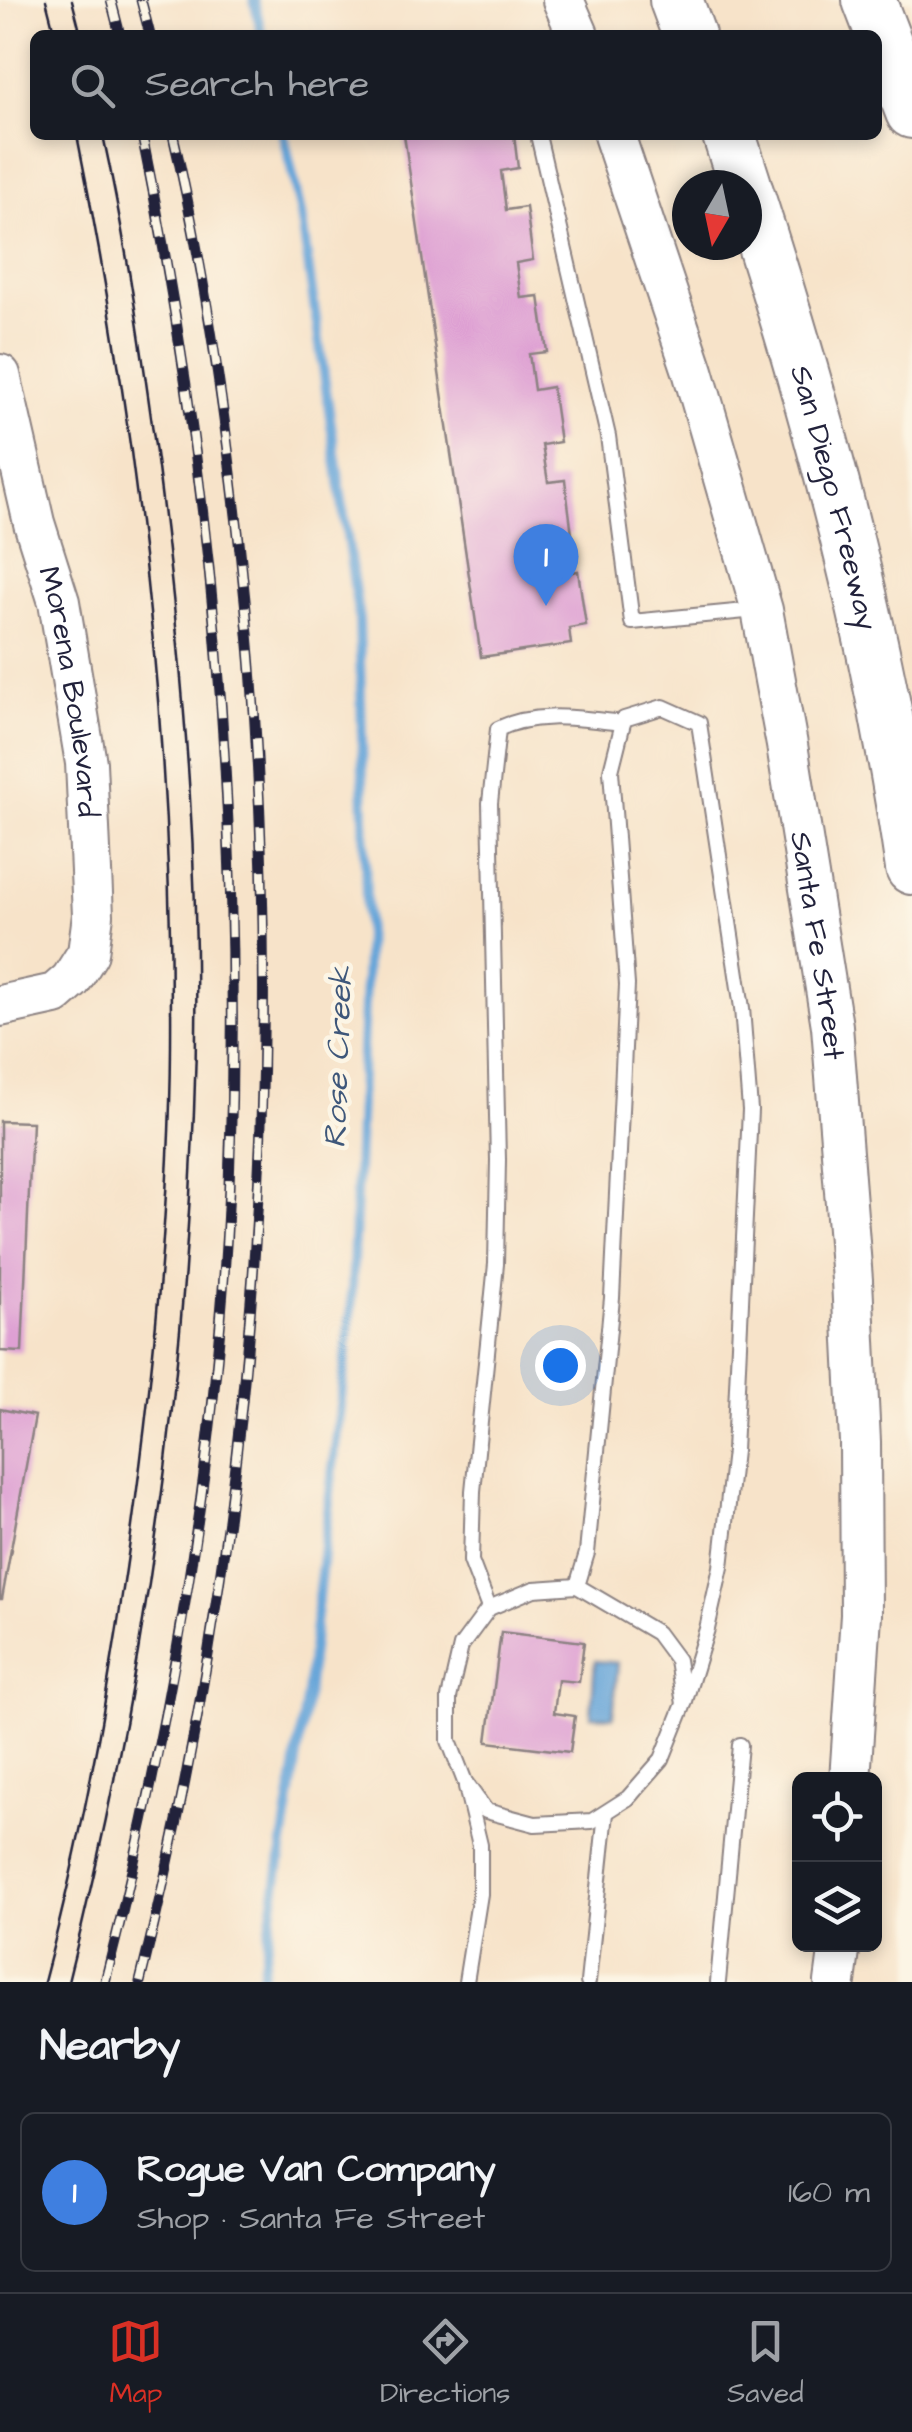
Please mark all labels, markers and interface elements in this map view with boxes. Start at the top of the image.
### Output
search box [30,30,882,140]
icon: search [65,58,120,113]
text: Search here [145,59,369,111]
north arrow [672,170,762,260]
street label: San Diego Freeway [779,360,888,634]
pin: 1 [514,524,578,606]
street label: Morena Boulevard [27,561,108,818]
street label: Santa Fe Street [779,829,855,1061]
water label: Rose Creek [313,964,364,1149]
your location [535,1340,586,1391]
map controls [792,1772,882,1952]
button: locate [792,1772,882,1862]
button: layers [792,1862,882,1952]
text: Nearby [40,2018,180,2076]
text: Rogue Van Company [137,2144,496,2196]
text: 1 [72,2170,77,2215]
text: 160 m [788,2170,870,2215]
text: Shop · Santa Fe Street [137,2196,485,2241]
tab: Map [108,2314,163,2413]
tab: Directions [380,2314,510,2413]
tab: Saved [727,2314,804,2413]

